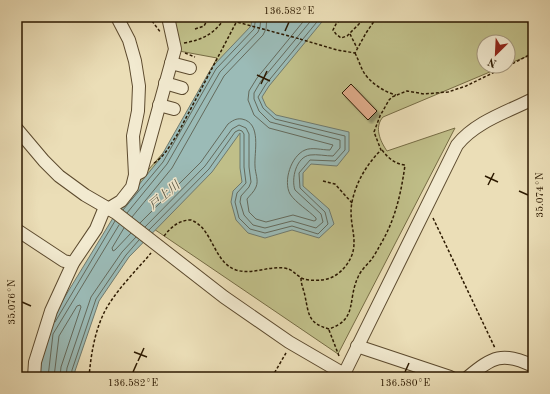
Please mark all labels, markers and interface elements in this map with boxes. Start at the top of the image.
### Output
text: 136.582°E [264,6,314,16]
north arrow [476,34,516,74]
text: N [486,55,499,68]
text: 35.074°N [535,172,545,218]
water label: 戸上川 [146,178,184,212]
text: 35.076°N [7,279,17,325]
text: 136.582°E [108,378,158,388]
text: 136.580°E [380,378,430,388]

